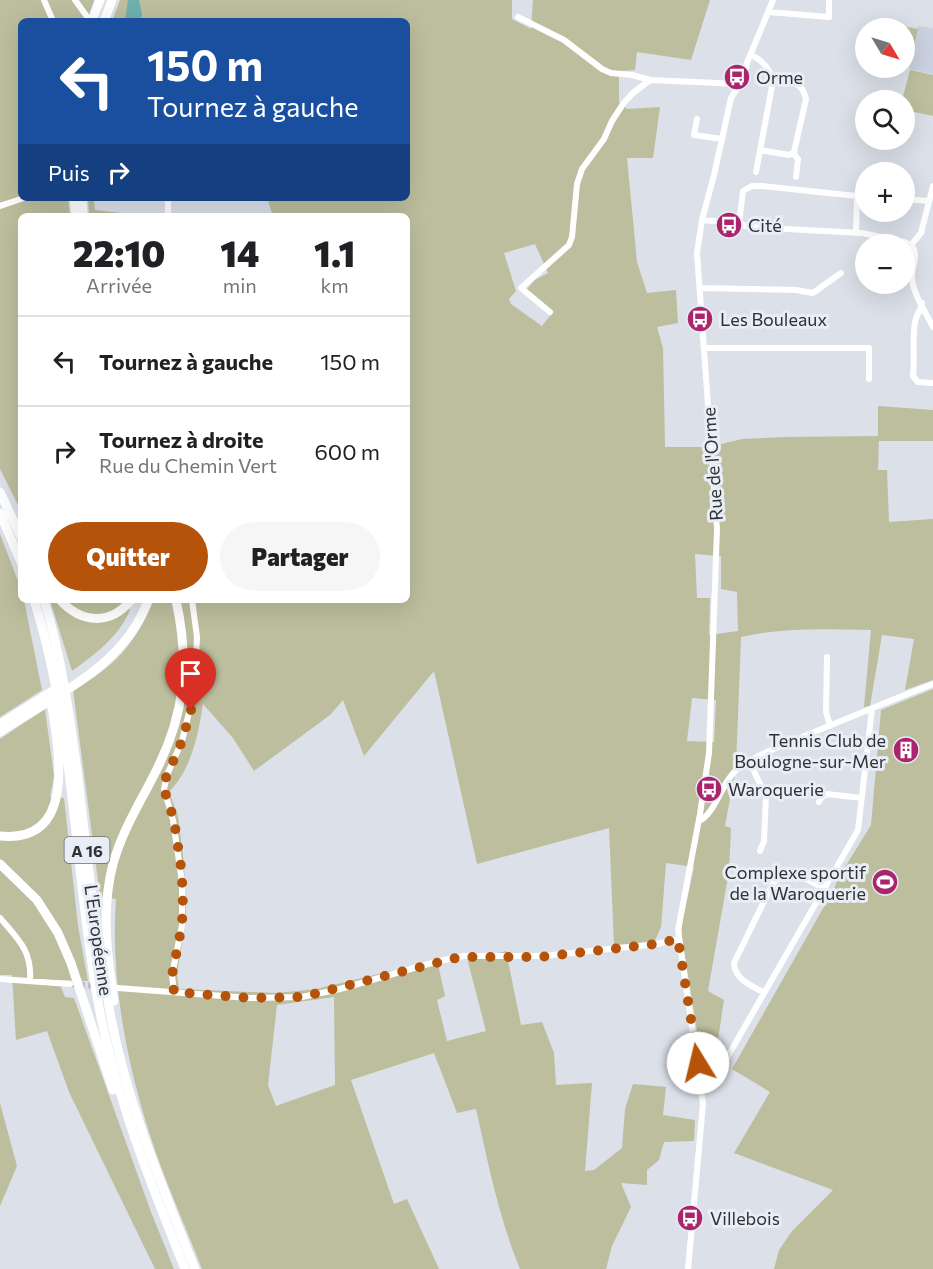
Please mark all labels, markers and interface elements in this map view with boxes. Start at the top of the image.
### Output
north arrow [855,18,915,78]
map controls [855,18,915,294]
text: 150 m [147,38,263,90]
icon: left [48,42,126,120]
bus stop icon: Orme [722,62,752,92]
place label: Orme [756,66,803,88]
text: Tournez à gauche [147,90,358,123]
button: search [855,90,915,150]
icon: right [102,156,135,189]
text: Puis [48,159,90,186]
button: + [855,162,915,222]
bus stop icon: Cité [714,210,744,240]
place label: Cité [748,214,782,236]
text: 22:10 [73,230,165,274]
text: 14 [220,230,259,274]
text: 1.1 [314,230,355,274]
button: − [855,234,915,294]
text: Arrivée [86,273,152,297]
text: min [223,273,257,297]
text: km [321,273,349,297]
bus stop icon: Les Bouleaux [685,304,715,334]
place label: Les Bouleaux [720,308,827,330]
icon: left [48,345,81,378]
text: Tournez à gauche [99,348,273,375]
text: 150 m [320,348,380,375]
street label: Rue de l'Orme [697,407,727,521]
text: Tournez à droite [99,426,264,453]
icon: right [48,435,81,468]
text: 600 m [315,438,380,465]
text: Rue du Chemin Vert [99,453,277,477]
button: Quitter [48,522,208,591]
button: Partager [220,522,380,591]
pin [165,648,216,710]
icon: arrive [174,657,207,690]
place label: Tennis Club de Boulogne-sur-Mer [734,729,886,772]
building icon: Tennis Club de Boulogne-sur-Mer [891,735,921,765]
bus stop icon: Waroquerie [694,774,724,804]
place label: Waroquerie [728,778,824,800]
road number: A 16 [64,837,110,863]
place label: Complexe sportif de la Waroquerie [724,861,867,904]
sports icon: Complexe sportif de la Waroquerie [870,867,900,897]
street label: L'Européenne [80,883,118,997]
position arrow [666,1031,730,1095]
bus stop icon: Villebois [675,1203,705,1233]
place label: Villebois [710,1207,780,1229]

